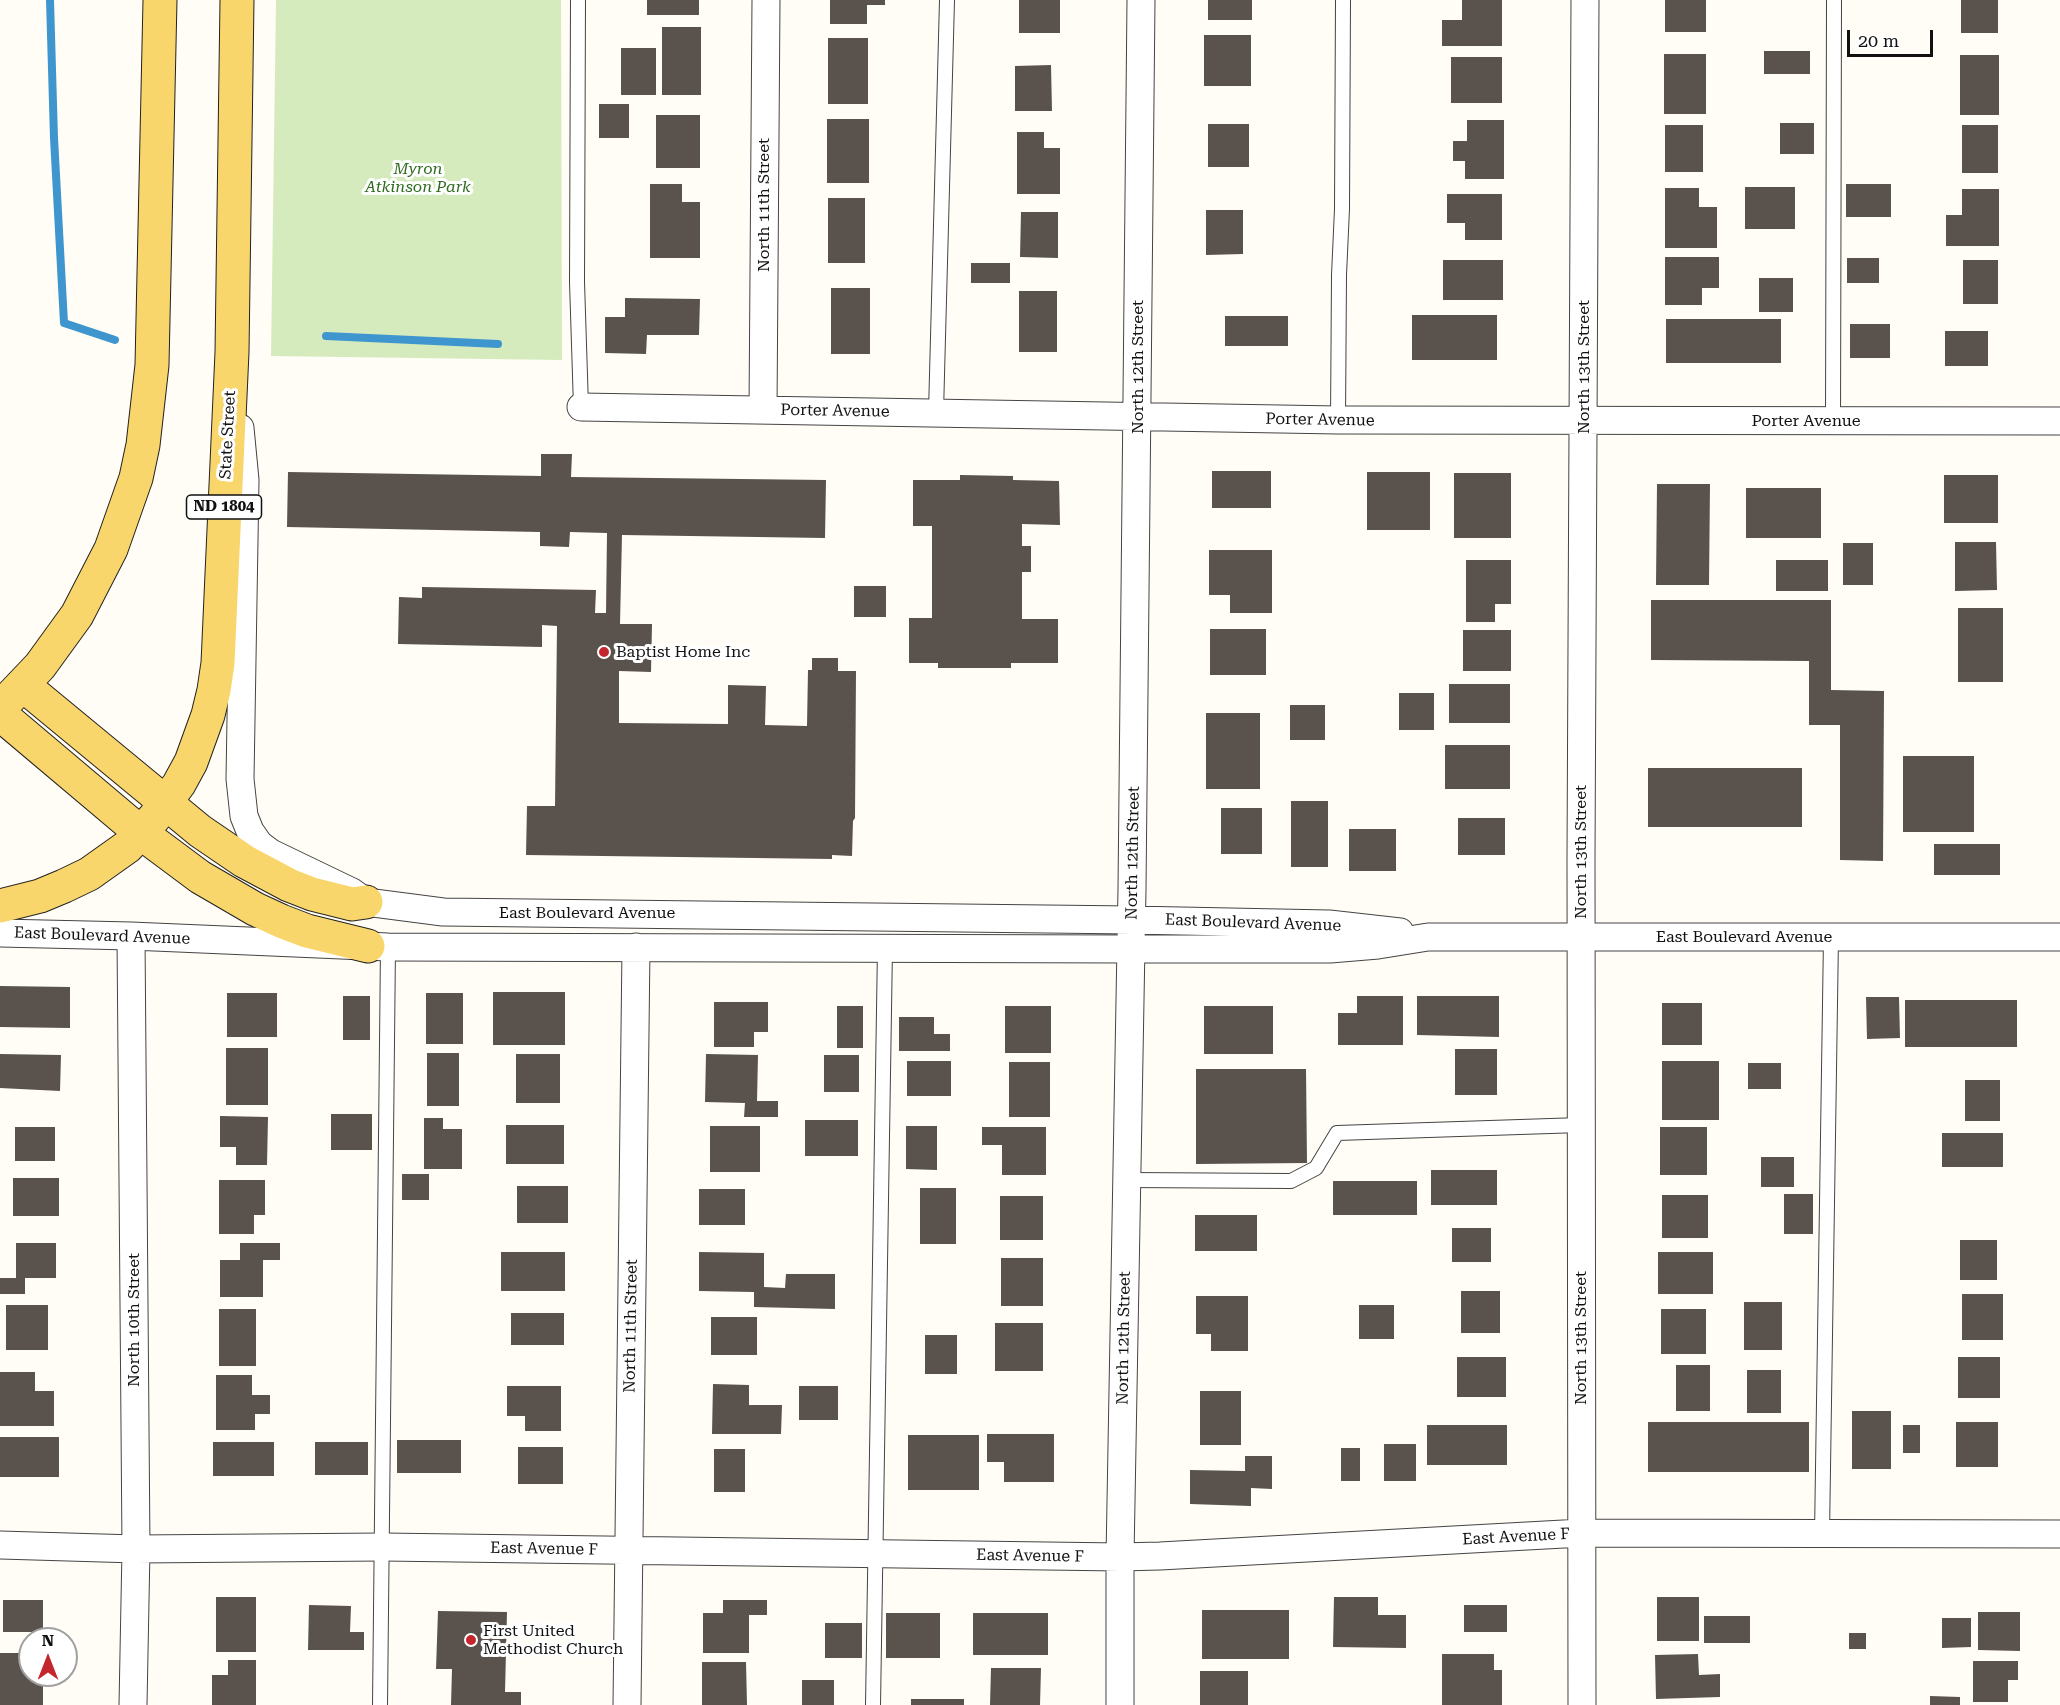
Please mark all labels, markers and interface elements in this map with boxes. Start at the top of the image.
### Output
scale bar [1850,18,1936,56]
text: 20 m [1858,30,1899,51]
street label: North 11th Street [754,138,774,272]
park label: Myron Atkinson Park [365,159,471,197]
street label: North 12th Street [1128,300,1148,434]
street label: North 13th Street [1574,300,1594,434]
street label: State Street [216,390,240,480]
street label: Porter Avenue [780,400,890,422]
street label: Porter Avenue [1265,409,1375,431]
street label: Porter Avenue [1751,411,1861,431]
road number: ND 1804 [186,495,262,519]
place label: Baptist Home Inc [616,642,750,662]
marker: Baptist Home Inc [597,645,611,659]
street label: North 13th Street [1571,785,1591,919]
street label: North 12th Street [1122,786,1144,920]
street label: East Boulevard Avenue [499,903,675,923]
street label: East Boulevard Avenue [1164,910,1342,936]
street label: East Boulevard Avenue [13,923,191,949]
street label: East Boulevard Avenue [1656,927,1832,947]
street label: North 10th Street [124,1253,144,1387]
street label: North 11th Street [620,1259,642,1393]
street label: North 12th Street [1113,1271,1135,1405]
street label: North 13th Street [1571,1271,1591,1405]
street label: East Avenue F [1462,1525,1570,1549]
street label: East Avenue F [490,1538,598,1560]
street label: East Avenue F [976,1545,1084,1567]
place label: First United Methodist Church [483,1621,623,1659]
north arrow [18,1627,78,1687]
text: N [42,1631,54,1650]
marker: First United Methodist Church [464,1633,478,1647]

